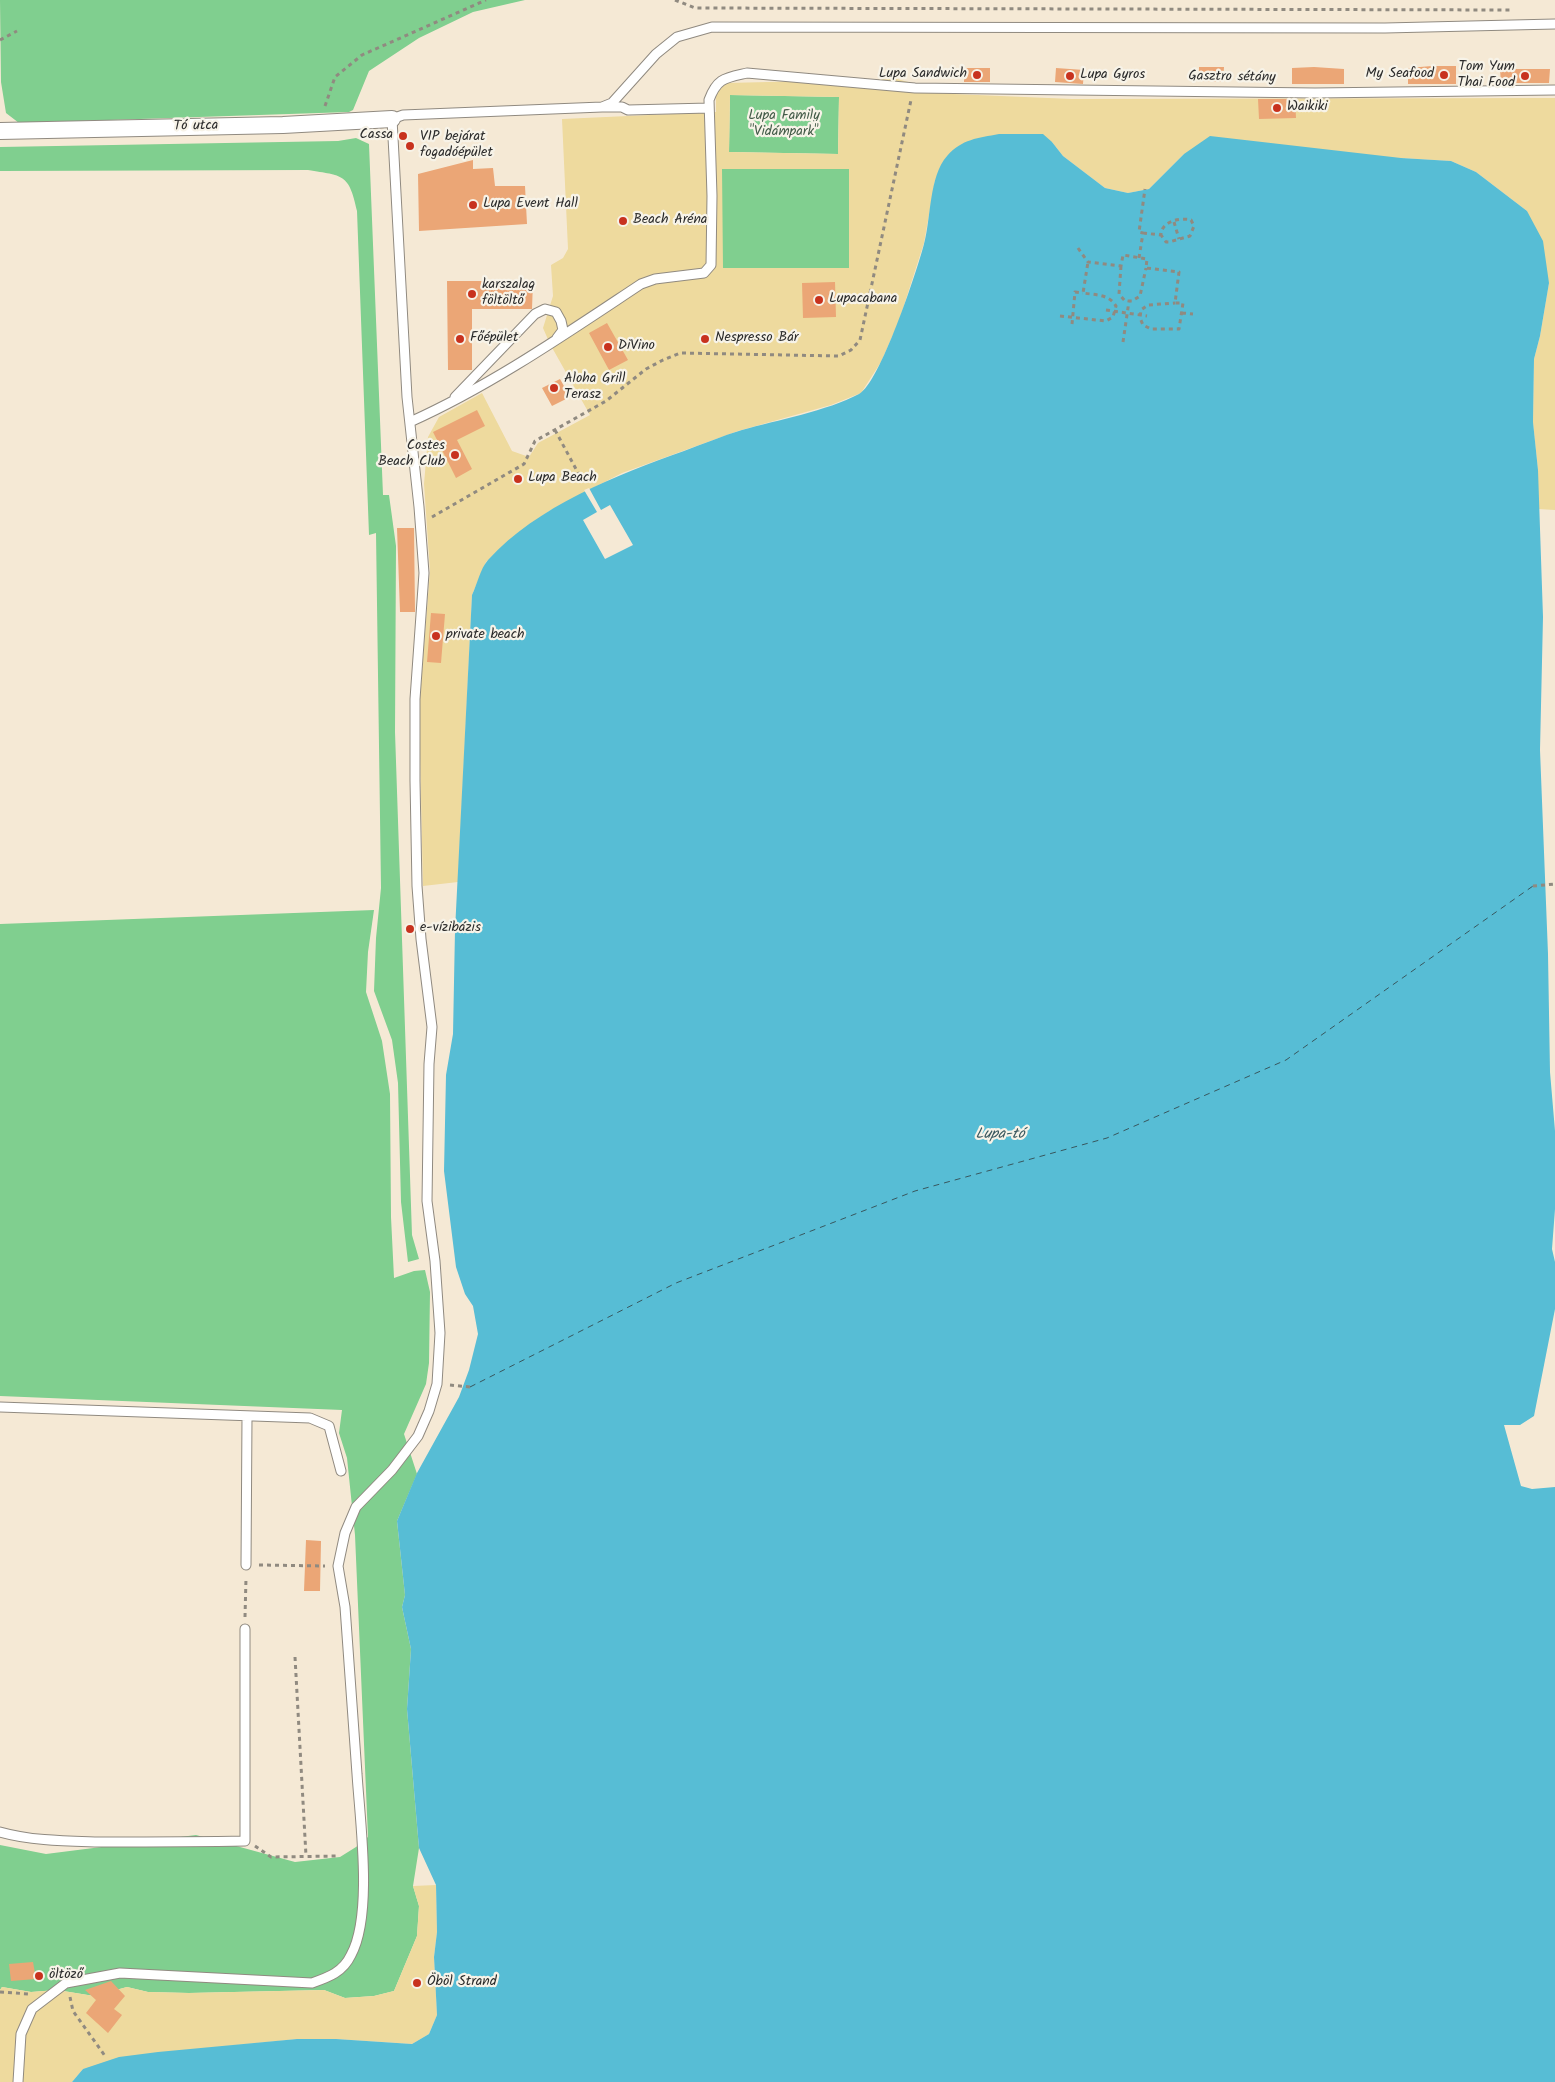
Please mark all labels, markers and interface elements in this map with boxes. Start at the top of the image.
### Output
place label: Tom Yum Thai Food [1458,60,1515,92]
place label: Lupa Sandwich [879,67,967,83]
place label: My Seafood [1366,67,1434,83]
place label: Lupa Gyros [1080,68,1145,84]
marker: Lupa Sandwich [971,69,983,81]
street label: Gasztro sétány [1188,69,1276,87]
marker: My Seafood [1438,69,1450,81]
marker: Lupa Gyros [1064,70,1076,82]
marker: Tom Yum Thai Food [1519,70,1531,82]
place label: Waikiki [1287,100,1328,116]
marker: Waikiki [1271,102,1283,114]
park label: Lupa Family "Vidámpark" [748,109,820,142]
street label: Tó utca [174,118,218,136]
place label: Cassa [360,128,393,144]
marker: Cassa [397,130,409,142]
place label: VIP bejárat fogadóépület [420,130,493,162]
marker: VIP bejárat fogadóépület [404,140,416,152]
place label: Lupa Event Hall [483,197,578,213]
marker: Lupa Event Hall [467,199,479,211]
place label: Beach Aréna [633,213,707,229]
marker: Beach Aréna [617,215,629,227]
place label: karszalag föltöltő [482,278,535,310]
marker: karszalag föltöltő [466,288,478,300]
place label: Lupacabana [829,292,897,308]
marker: Lupacabana [813,294,825,306]
place label: Főépület [470,331,518,347]
place label: Nespresso Bár [715,331,798,347]
marker: Főépület [454,333,466,345]
marker: Nespresso Bár [699,333,711,345]
place label: DiVino [618,339,655,355]
marker: DiVino [602,341,614,353]
place label: Aloha Grill Terasz [564,372,625,404]
marker: Aloha Grill Terasz [548,382,560,394]
place label: Costes Beach Club [378,439,445,472]
marker: Costes Beach Club [449,449,461,461]
place label: Lupa Beach [528,471,597,487]
marker: Lupa Beach [512,473,524,485]
place label: private beach [446,628,524,644]
marker: private beach [430,630,442,642]
place label: e-vízibázis [420,921,481,937]
marker: e-vízibázis [404,923,416,935]
water label: Lupa-tó [975,1126,1025,1144]
place label: öltöző [49,1968,83,1984]
marker: öltöző [33,1970,45,1982]
place label: Öböl Strand [427,1975,497,1991]
marker: Öböl Strand [411,1977,423,1989]

